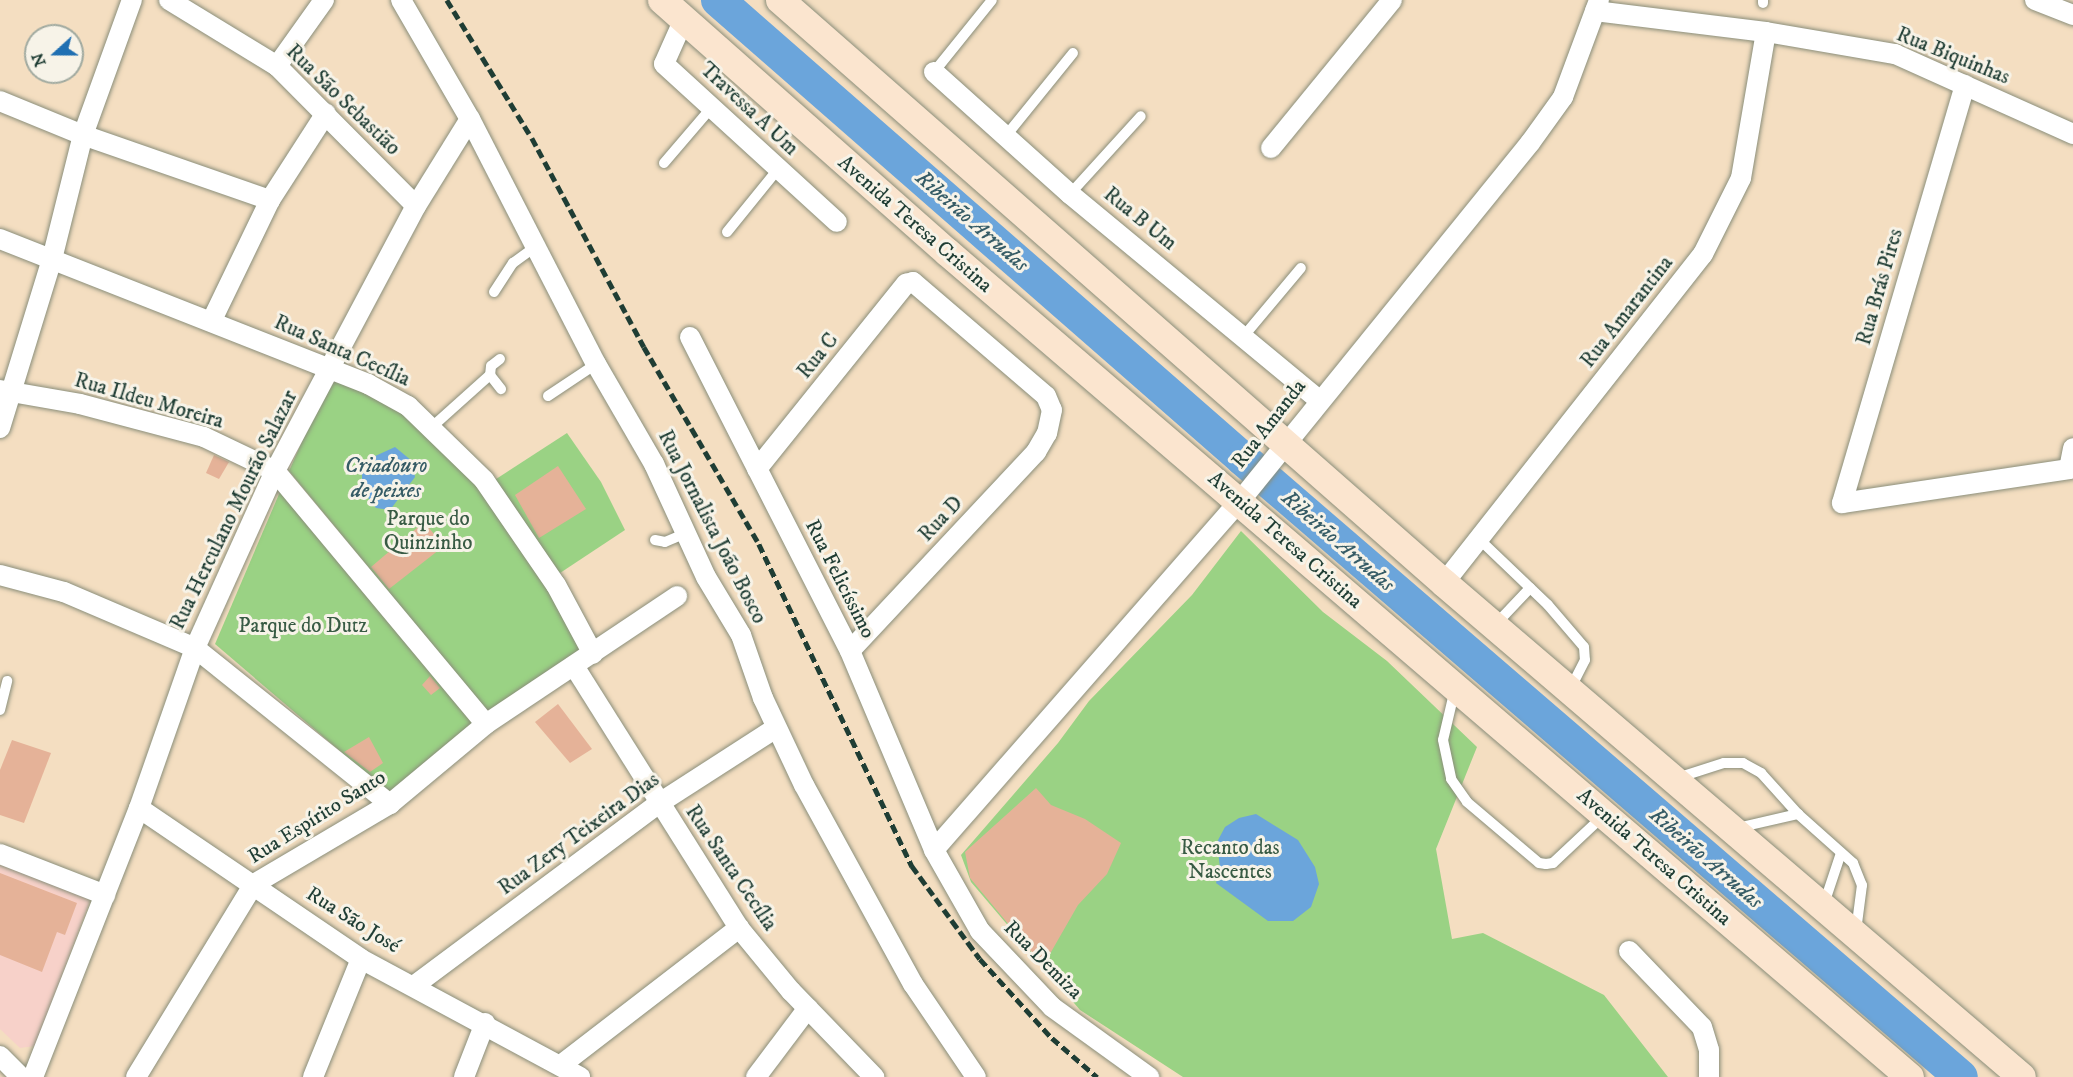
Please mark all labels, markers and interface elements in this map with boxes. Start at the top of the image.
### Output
street label: Rua Biquinhas [1893,22,2013,90]
north arrow [24,24,84,84]
street label: Rua São Sebastião [281,39,405,161]
text: N [27,50,51,69]
street label: Travessa A Um [695,57,803,161]
street label: Avenida Teresa Cristina [833,150,997,298]
water label: Ribeirão Arrudas [910,165,1034,277]
street label: Rua B Um [1098,182,1182,256]
street label: Rua Brás Pires [1851,226,1909,348]
street label: Rua Amarantina [1575,251,1679,373]
street label: Rua Santa Cecília [270,310,414,392]
street label: Rua C [792,328,844,384]
street label: Rua Ildeu Moreira [72,368,226,434]
street label: Rua Amanda [1226,375,1312,473]
street label: Rua Herculano Mourão Salazar [165,386,303,634]
street label: Rua Jornalista João Bosco [652,426,772,628]
water label: Criadouro de peixes [344,452,428,504]
street label: Avenida Teresa Cristina [1203,466,1367,614]
water label: Ribeirão Arrudas [1276,485,1400,597]
street label: Rua D [914,491,968,547]
park label: Parque do Quinzinho [384,506,472,556]
street label: Rua Felicíssimo [799,515,881,643]
park label: Parque do Dutz [238,613,368,639]
street label: Rua Espírito Santo [243,765,391,869]
street label: Rua Zery Teixeira Dias [494,767,664,901]
street label: Avenida Teresa Cristina [1572,783,1736,931]
street label: Rua Santa Cecília [680,800,782,936]
water label: Ribeirão Arrudas [1644,802,1768,914]
park label: Recanto das Nascentes [1180,835,1280,885]
street label: Rua São José [301,881,405,959]
street label: Rua Demiza [998,915,1088,1005]

